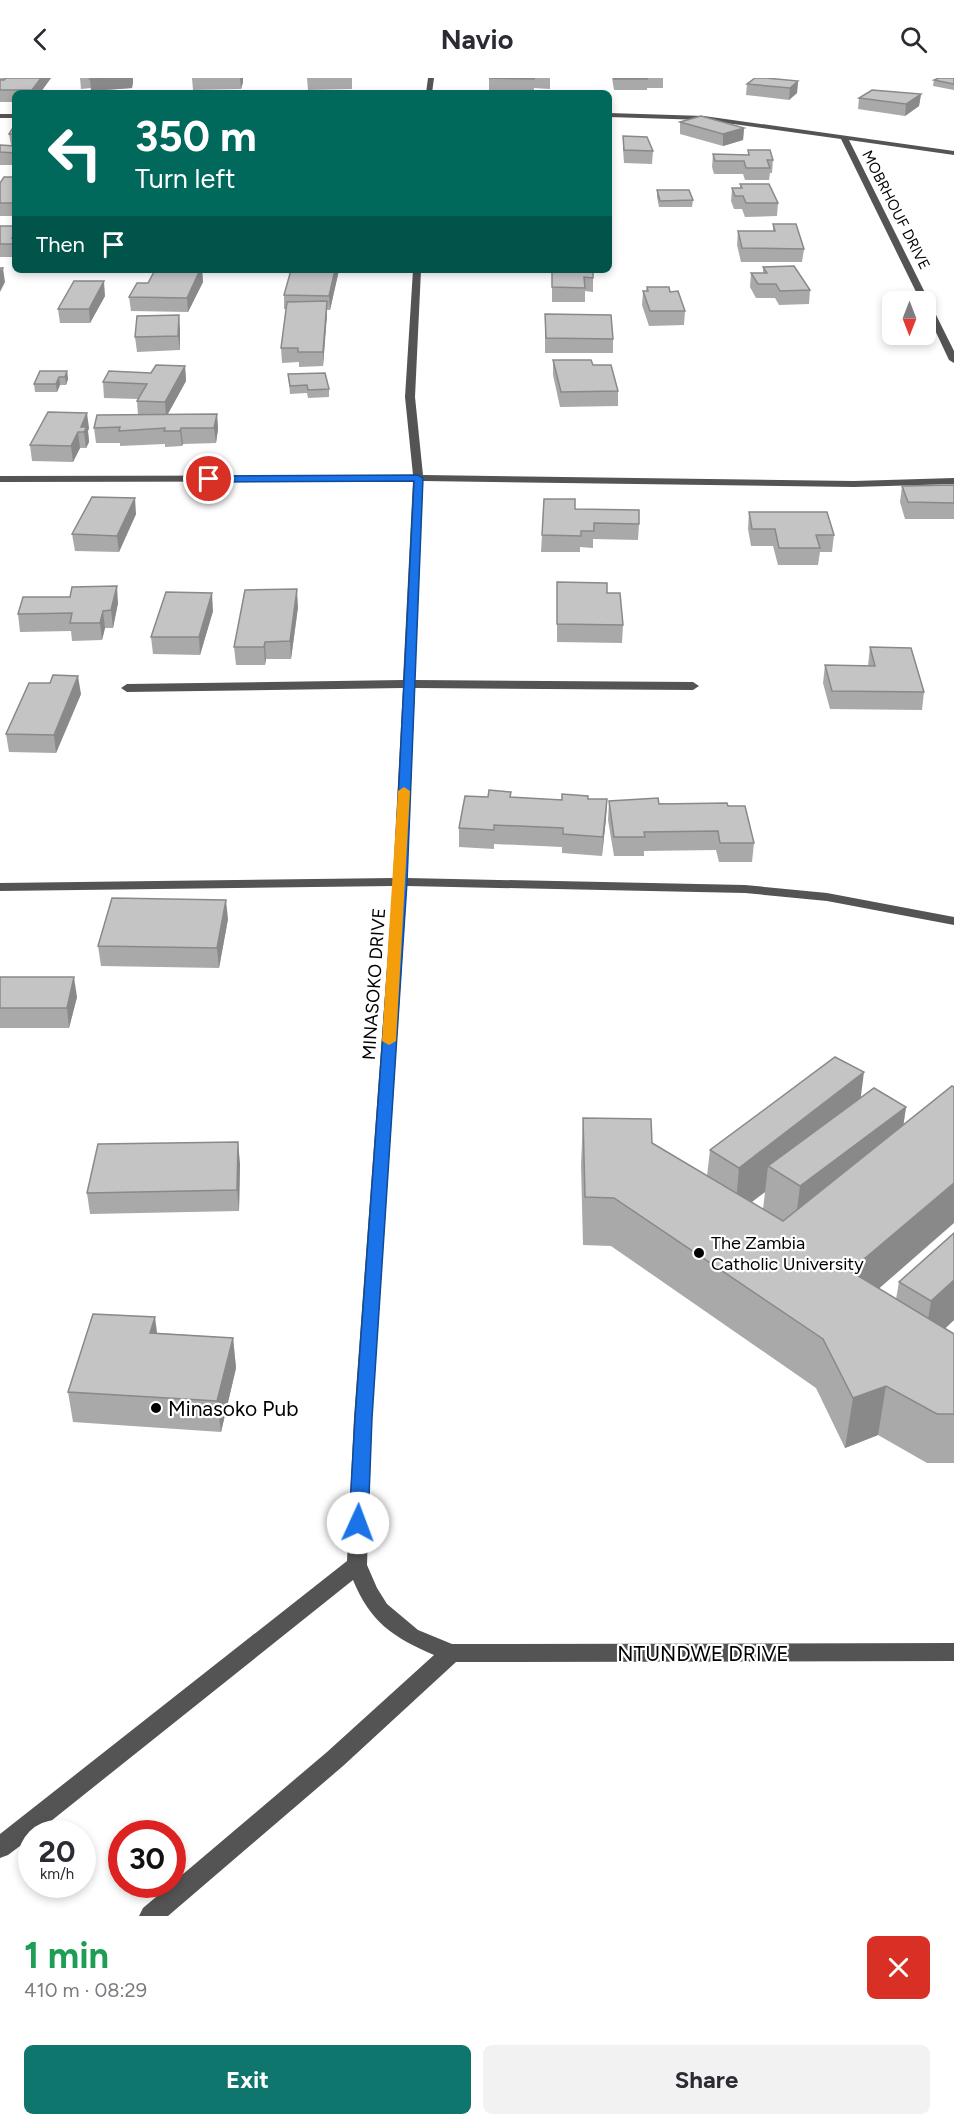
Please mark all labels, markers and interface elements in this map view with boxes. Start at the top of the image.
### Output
icon: back [24,23,57,56]
text: Navio [441,23,513,56]
icon: search [897,23,930,56]
text: 350 m [135,111,257,162]
icon: left [36,114,114,192]
street label: MOBRHOUF DRIVE [858,147,934,273]
text: Turn left [135,162,235,195]
icon: arrive [97,228,130,261]
text: Then [36,231,85,258]
north arrow [882,291,936,345]
map controls [882,291,936,345]
pin [183,453,234,504]
icon: arrive [192,462,225,495]
street label: MINASOKO DRIVE [358,907,390,1061]
place label: The Zambia Catholic University [711,1232,864,1275]
marker: The Zambia Catholic University [692,1246,706,1260]
place label: Minasoko Pub [168,1396,298,1421]
marker: Minasoko Pub [149,1401,163,1415]
position arrow [326,1491,390,1555]
street label: NTUNDWE DRIVE [617,1641,789,1666]
speed limit sign: 30 [108,1820,186,1898]
text: 20 [39,1833,75,1870]
text: km/h [40,1865,74,1883]
text: 1 min [24,1934,109,1977]
button: close [867,1936,930,1999]
text: 410 m · 08:29 [24,1978,147,2002]
button: Exit [24,2045,471,2114]
button: Share [483,2045,930,2114]

